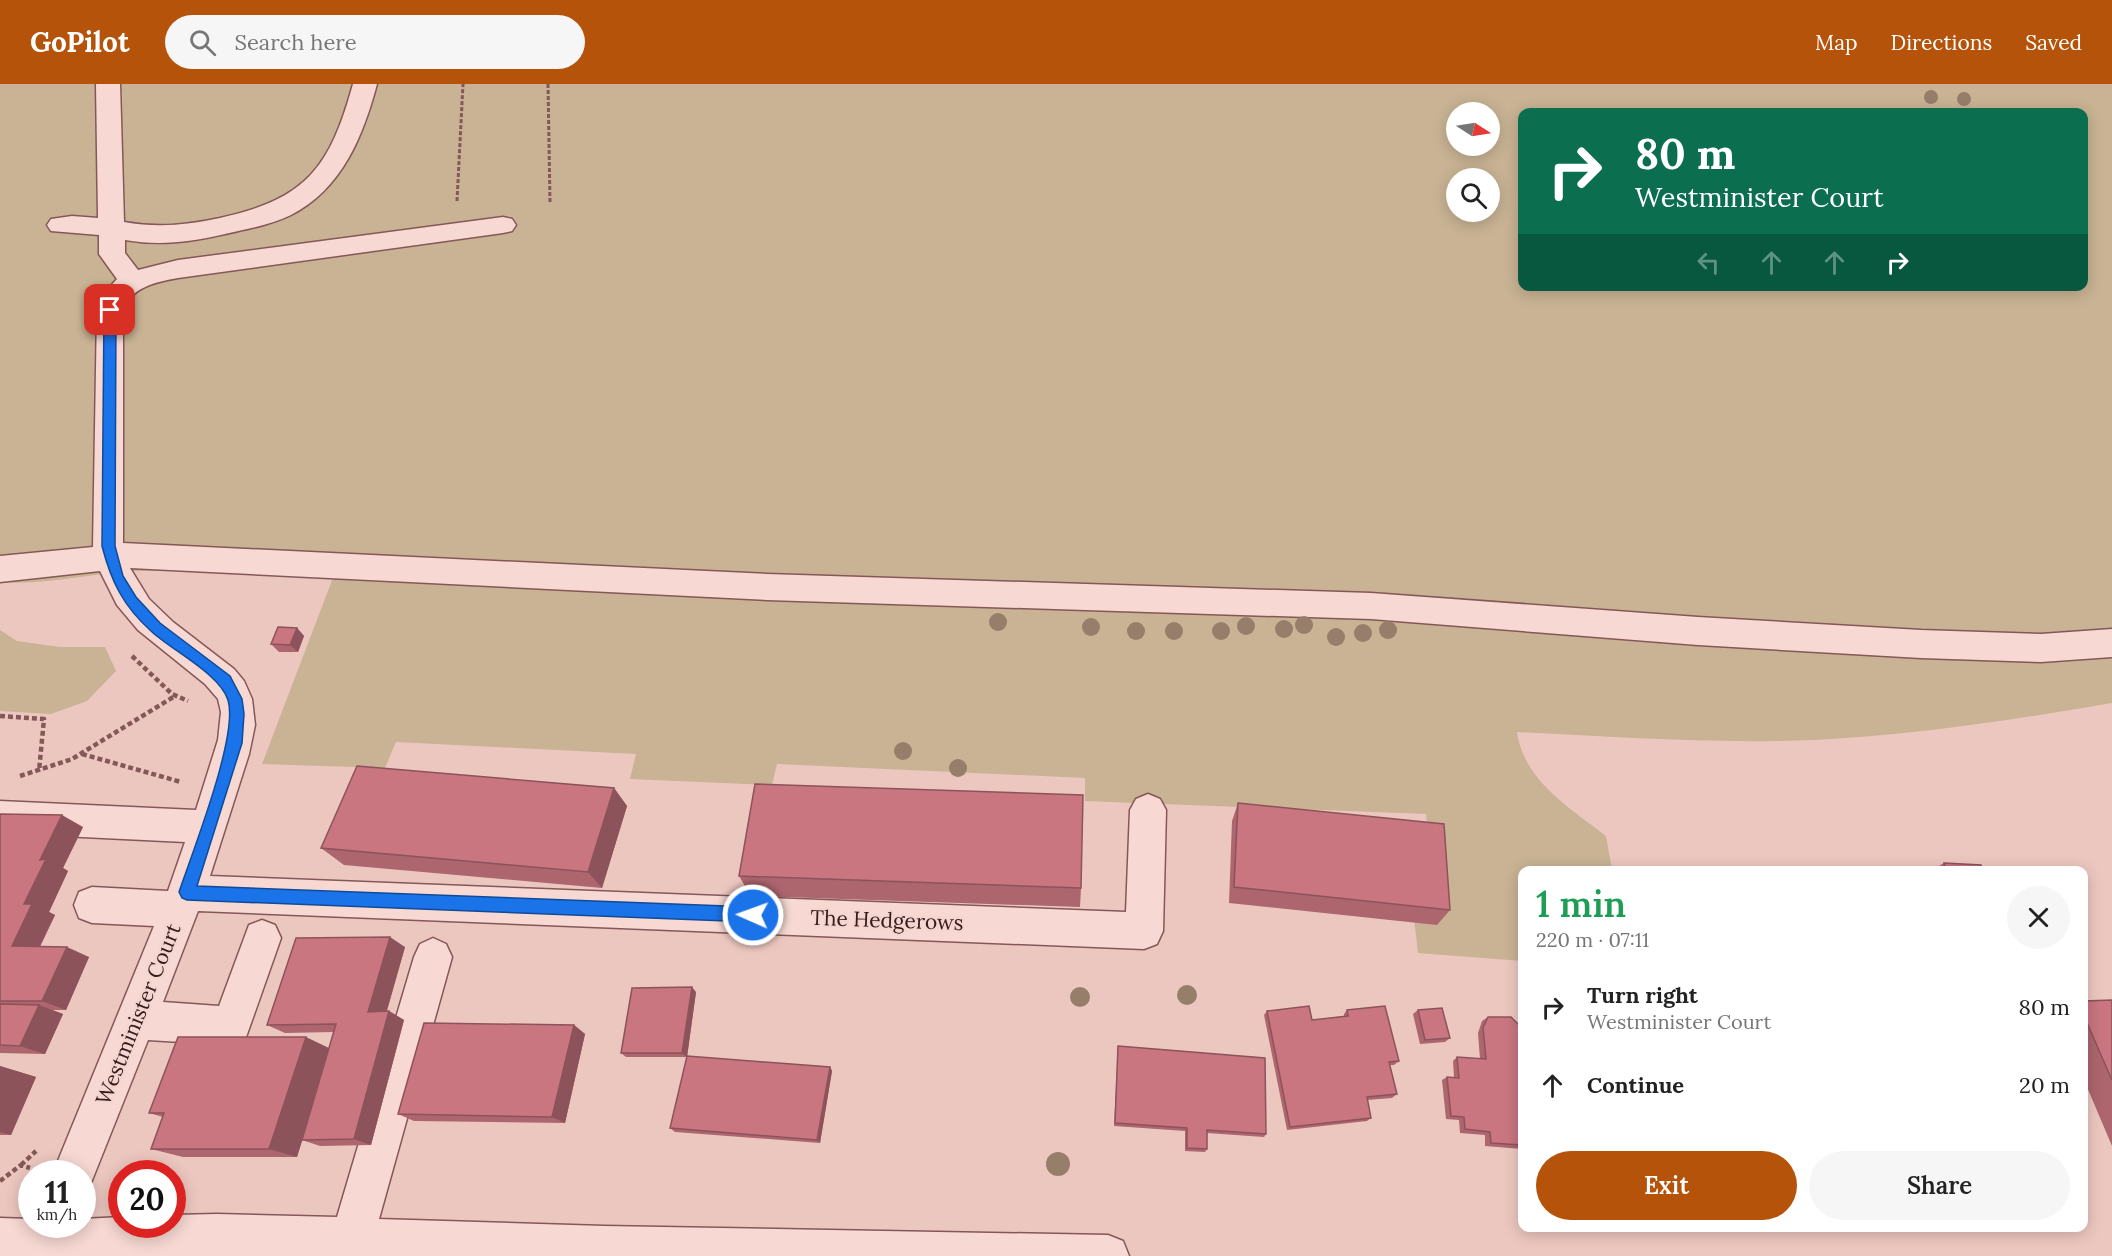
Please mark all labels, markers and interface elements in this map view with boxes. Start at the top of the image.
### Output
search box [165,15,585,69]
text: GoPilot [30,24,129,60]
icon: search [186,26,219,59]
text: Search here [234,28,357,56]
text: Map [1815,29,1858,56]
text: Directions [1891,29,1992,56]
text: Saved [2025,29,2082,56]
north arrow [1446,102,1500,156]
map controls [1446,102,1500,222]
text: 80 m [1635,127,1735,181]
icon: right [1536,132,1614,210]
button: search [1446,168,1500,222]
text: Westminister Court [1635,180,1884,214]
icon: left [1692,246,1725,279]
icon: ahead [1755,246,1788,279]
icon: ahead [1818,246,1851,279]
icon: right [1881,246,1914,279]
pin [84,284,135,335]
icon: arrive [93,293,126,326]
text: 1 min [1536,881,1626,927]
position arrow [721,883,785,947]
button: close [2007,886,2070,949]
street label: The Hedgerows [810,904,964,936]
street label: Westminister Court [89,919,187,1109]
text: 220 m · 07:11 [1536,927,1649,952]
text: Turn right [1587,981,1698,1009]
icon: right [1536,991,1569,1024]
text: 80 m [2019,993,2070,1021]
text: Westminister Court [1587,1009,1771,1034]
icon: ahead [1536,1069,1569,1102]
text: Continue [1587,1071,1684,1099]
text: 20 m [2019,1071,2070,1099]
button: Exit [1536,1151,1797,1220]
button: Share [1809,1151,2070,1220]
speed limit sign: 20 [108,1160,186,1238]
text: 11 [45,1173,69,1211]
text: km/h [37,1205,77,1224]

